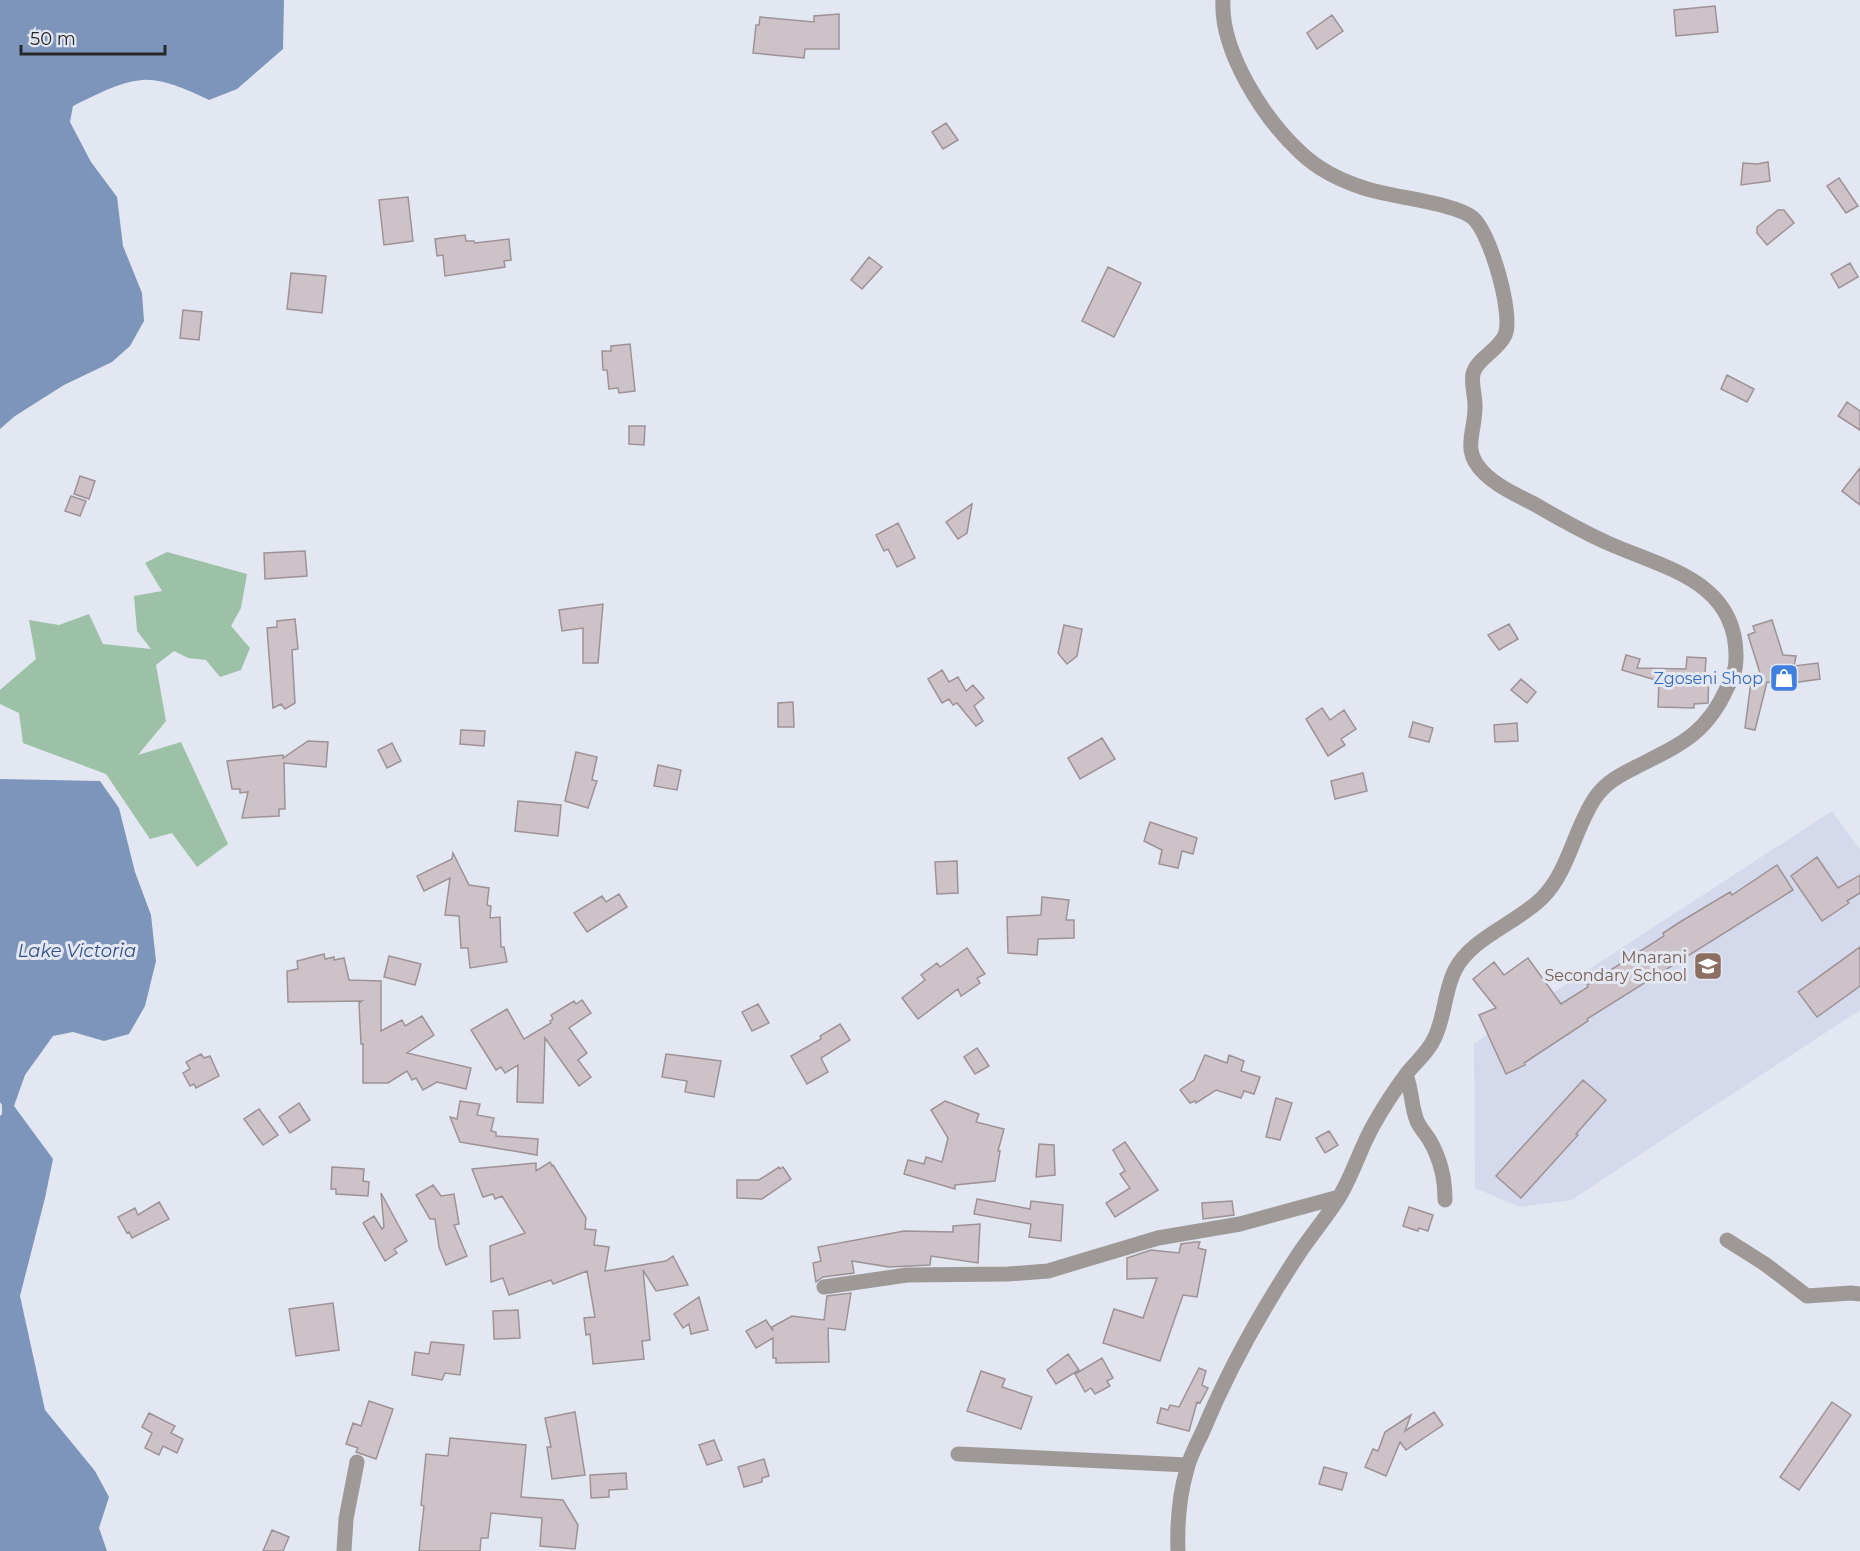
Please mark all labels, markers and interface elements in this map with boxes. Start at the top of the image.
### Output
scale bar [21,18,165,56]
text: 50 m [30,28,76,50]
shop icon: Zgoseni Shop [1768,662,1800,694]
place label: Zgoseni Shop [1654,669,1763,688]
water label: Lake Victoria [18,940,136,962]
place label: Mnarani Secondary School [1544,948,1687,985]
school or university icon: Mnarani Secondary School [1692,950,1724,982]

